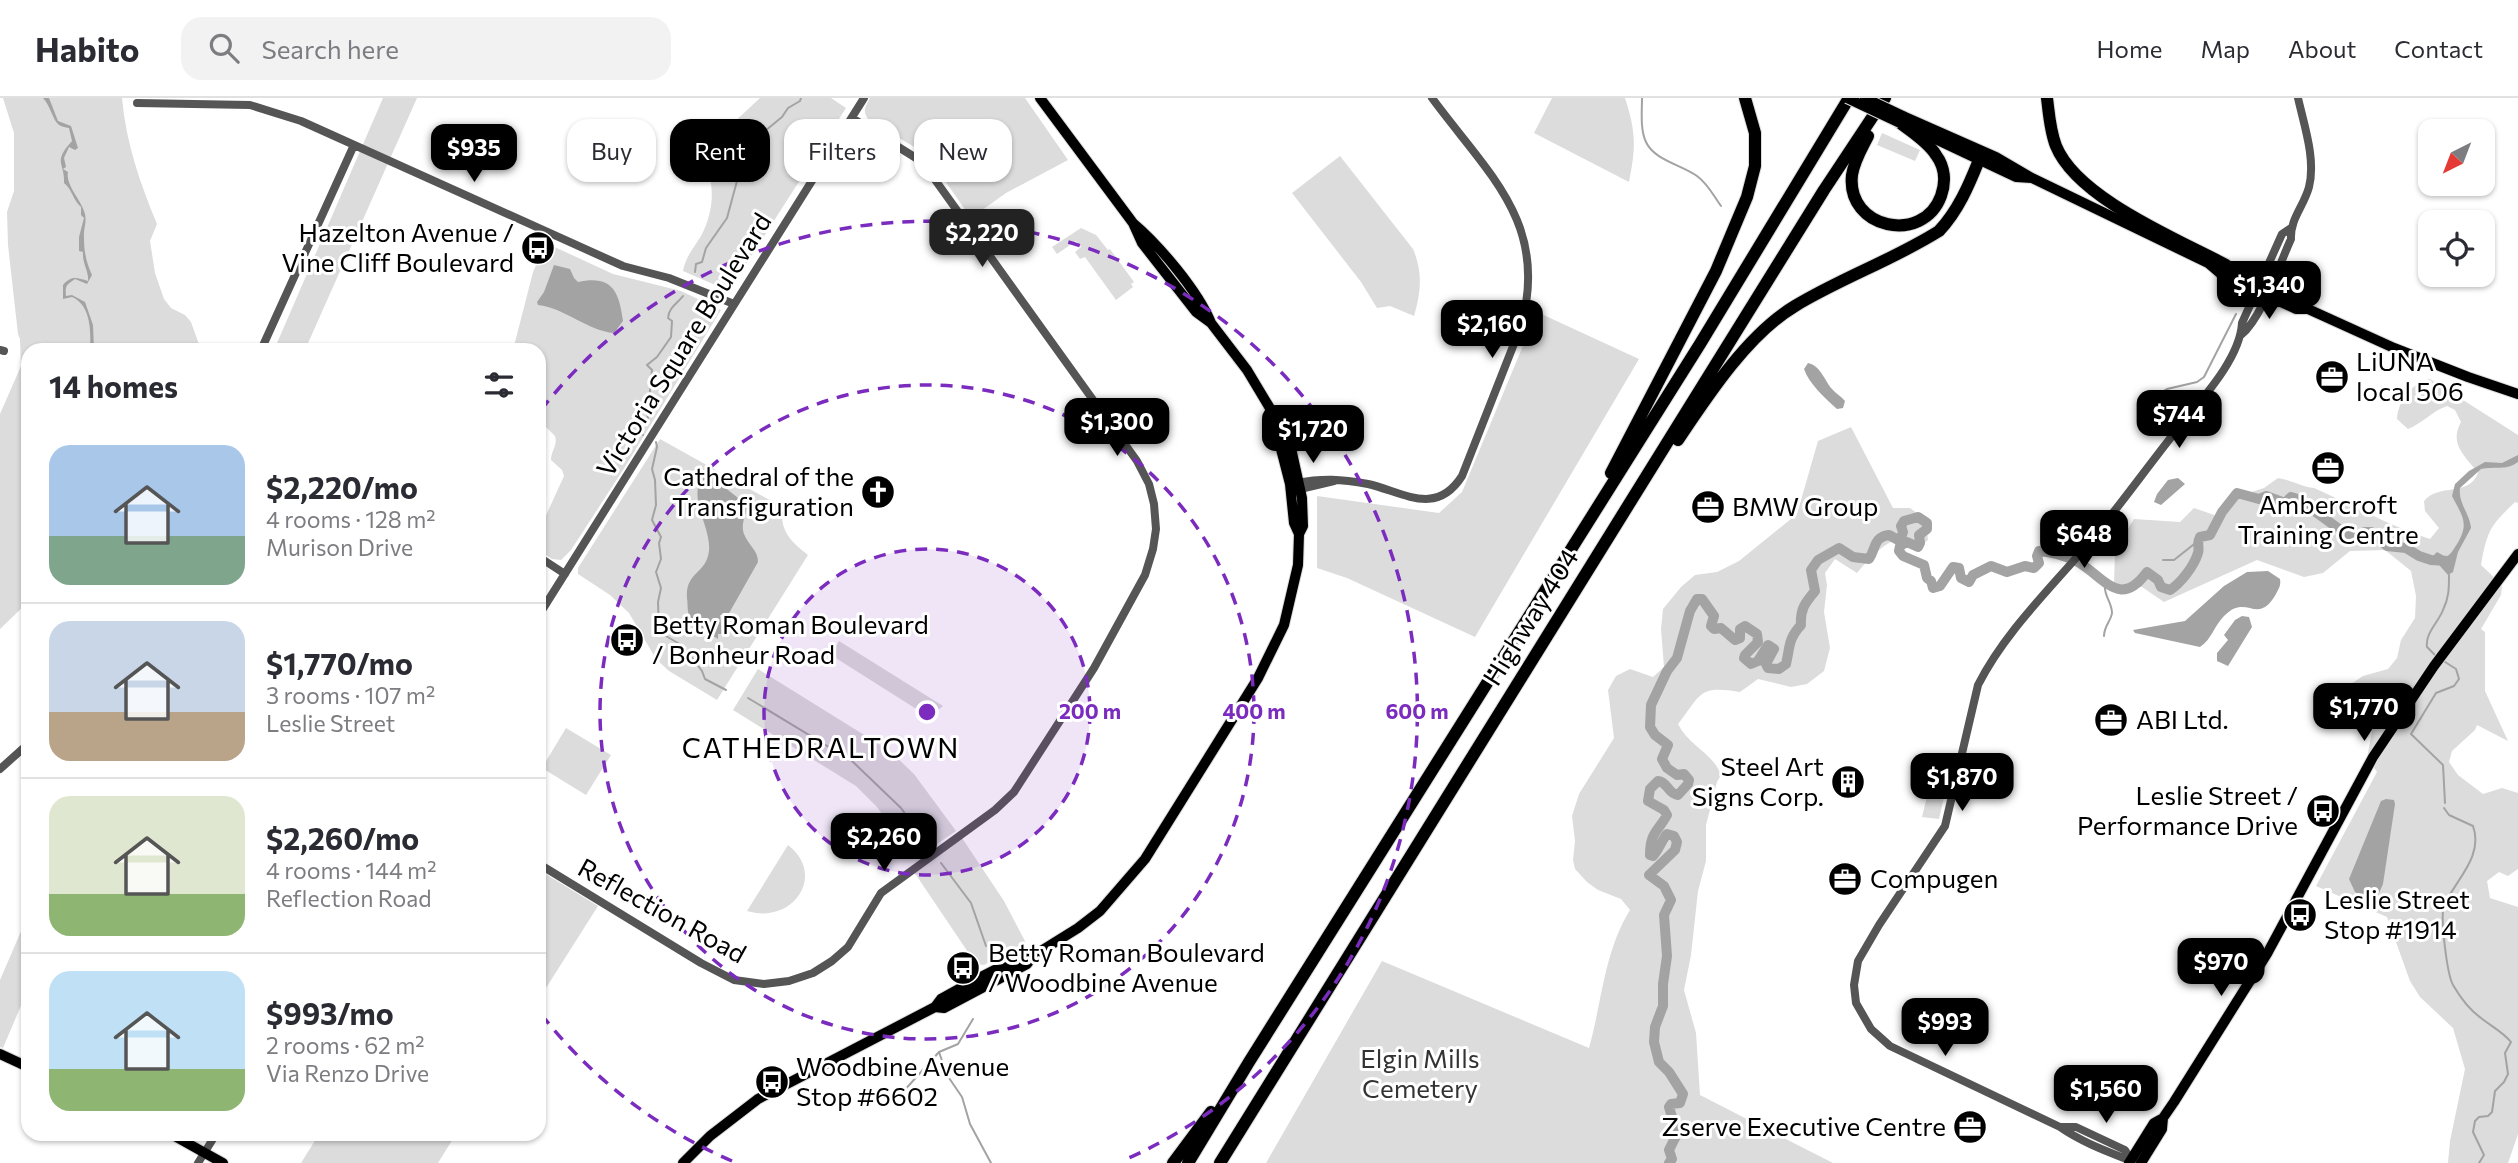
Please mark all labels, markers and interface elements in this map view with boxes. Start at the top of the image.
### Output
search box [181,17,671,80]
text: Habito [35,28,139,69]
icon: search [205,29,243,67]
text: Search here [261,33,399,64]
text: Home [2097,34,2163,63]
text: Map [2201,34,2250,63]
text: About [2288,34,2356,63]
text: Contact [2394,34,2483,63]
chip: Buy [567,119,656,182]
chip: Rent [670,119,770,182]
chip: Filters [784,119,900,182]
chip: New [914,119,1012,182]
north arrow [2418,119,2496,196]
map controls [2418,119,2495,287]
pin: $935 [433,125,515,184]
text: $935 [447,133,501,161]
street label: Victoria Square Boulevard [589,207,777,482]
pin: $2,220 [925,209,1039,269]
button: locate [2418,210,2495,287]
place label: Hazelton Avenue / Vine Cliff Boulevard [281,216,514,277]
text: $2,220 [945,218,1019,246]
bus stop icon: Hazelton Avenue / Vine Cliff Boulevard [519,229,557,267]
pin: $1,340 [2212,262,2326,321]
text: $1,340 [2233,270,2305,298]
pin: $2,160 [1435,300,1549,360]
text: $2,160 [1457,309,1527,337]
place label: LiUNA local 506 [2356,345,2464,406]
office icon: LiUNA local 506 [2313,358,2351,396]
icon: filters [480,366,518,404]
text: 14 homes [49,367,178,404]
pin: $744 [2138,390,2220,450]
pin: $1,300 [1060,398,1174,458]
text: $744 [2153,399,2205,427]
pin: $1,720 [1256,406,1370,465]
text: $1,300 [1080,407,1154,435]
text: $1,720 [1278,414,1348,442]
office icon: Ambercroft Training Centre [2309,449,2347,487]
place label: Cathedral of the Transfiguration [663,460,854,521]
text: $2,220/mo [266,468,418,505]
icon: home [105,473,189,557]
church icon: Cathedral of the Transfiguration [859,473,897,511]
office icon: BMW Group [1689,488,1727,526]
place label: Ambercroft Training Centre [2237,488,2419,549]
place label: BMW Group [1732,490,1879,521]
text: 4 rooms · 128 m² [266,505,435,533]
pin: $648 [2043,510,2125,570]
text: $648 [2056,519,2112,547]
text: Murison Drive [266,533,413,561]
street label: Highway 404 [1475,542,1584,690]
place label: Betty Roman Boulevard / Bonheur Road [652,608,929,669]
bus stop icon: Betty Roman Boulevard / Bonheur Road [608,621,646,659]
text: $1,770/mo [266,644,413,681]
icon: home [105,649,189,733]
text: 3 rooms · 107 m² [266,681,435,709]
pin: $1,770 [2307,684,2421,743]
text: $1,770 [2329,692,2399,720]
text: 200 m [1059,698,1121,723]
text: 400 m [1222,698,1286,723]
text: 600 m [1385,698,1449,723]
centre of rings [915,700,939,724]
office icon: ABI Ltd. [2092,701,2130,739]
place label: ABI Ltd. [2136,703,2229,734]
text: Leslie Street [266,709,395,737]
district label: CATHEDRALTOWN [682,730,960,764]
place label: Steel Art Signs Corp. [1692,750,1824,811]
pin: $1,870 [1905,754,2019,813]
text: $1,870 [1927,762,1997,790]
building icon: Steel Art Signs Corp. [1829,763,1867,801]
place label: Leslie Street / Performance Drive [2077,779,2298,840]
bus stop icon: Leslie Street / Performance Drive [2304,792,2342,830]
pin: $2,260 [827,814,941,873]
text: $2,260/mo [266,819,419,856]
text: $2,260 [847,822,921,850]
icon: home [105,824,189,908]
street label: Reflection Road [573,851,752,969]
text: 4 rooms · 144 m² [266,856,436,884]
office icon: Compugen [1826,860,1864,898]
place label: Compugen [1870,862,1998,893]
place label: Leslie Street Stop #1914 [2324,883,2470,944]
text: Reflection Road [266,884,431,912]
bus stop icon: Leslie Street Stop #1914 [2281,896,2319,934]
place label: Betty Roman Boulevard / Woodbine Avenue [988,936,1265,997]
pin: $970 [2180,939,2262,998]
text: $970 [2194,947,2248,975]
bus stop icon: Betty Roman Boulevard / Woodbine Avenue [944,949,982,987]
text: $993/mo [266,994,394,1031]
pin: $993 [1904,998,1986,1058]
icon: home [105,999,189,1083]
text: $993 [1918,1007,1972,1035]
text: 2 rooms · 62 m² [266,1031,425,1059]
park label: Elgin Mills Cemetery [1360,1042,1480,1103]
place label: Woodbine Avenue Stop #6602 [796,1050,1009,1111]
text: Via Renzo Drive [266,1059,429,1087]
bus stop icon: Woodbine Avenue Stop #6602 [753,1063,791,1101]
pin: $1,560 [2049,1066,2163,1125]
text: $1,560 [2070,1074,2142,1102]
office icon: Zserve Executive Centre [1951,1108,1989,1146]
place label: Zserve Executive Centre [1662,1110,1946,1141]

